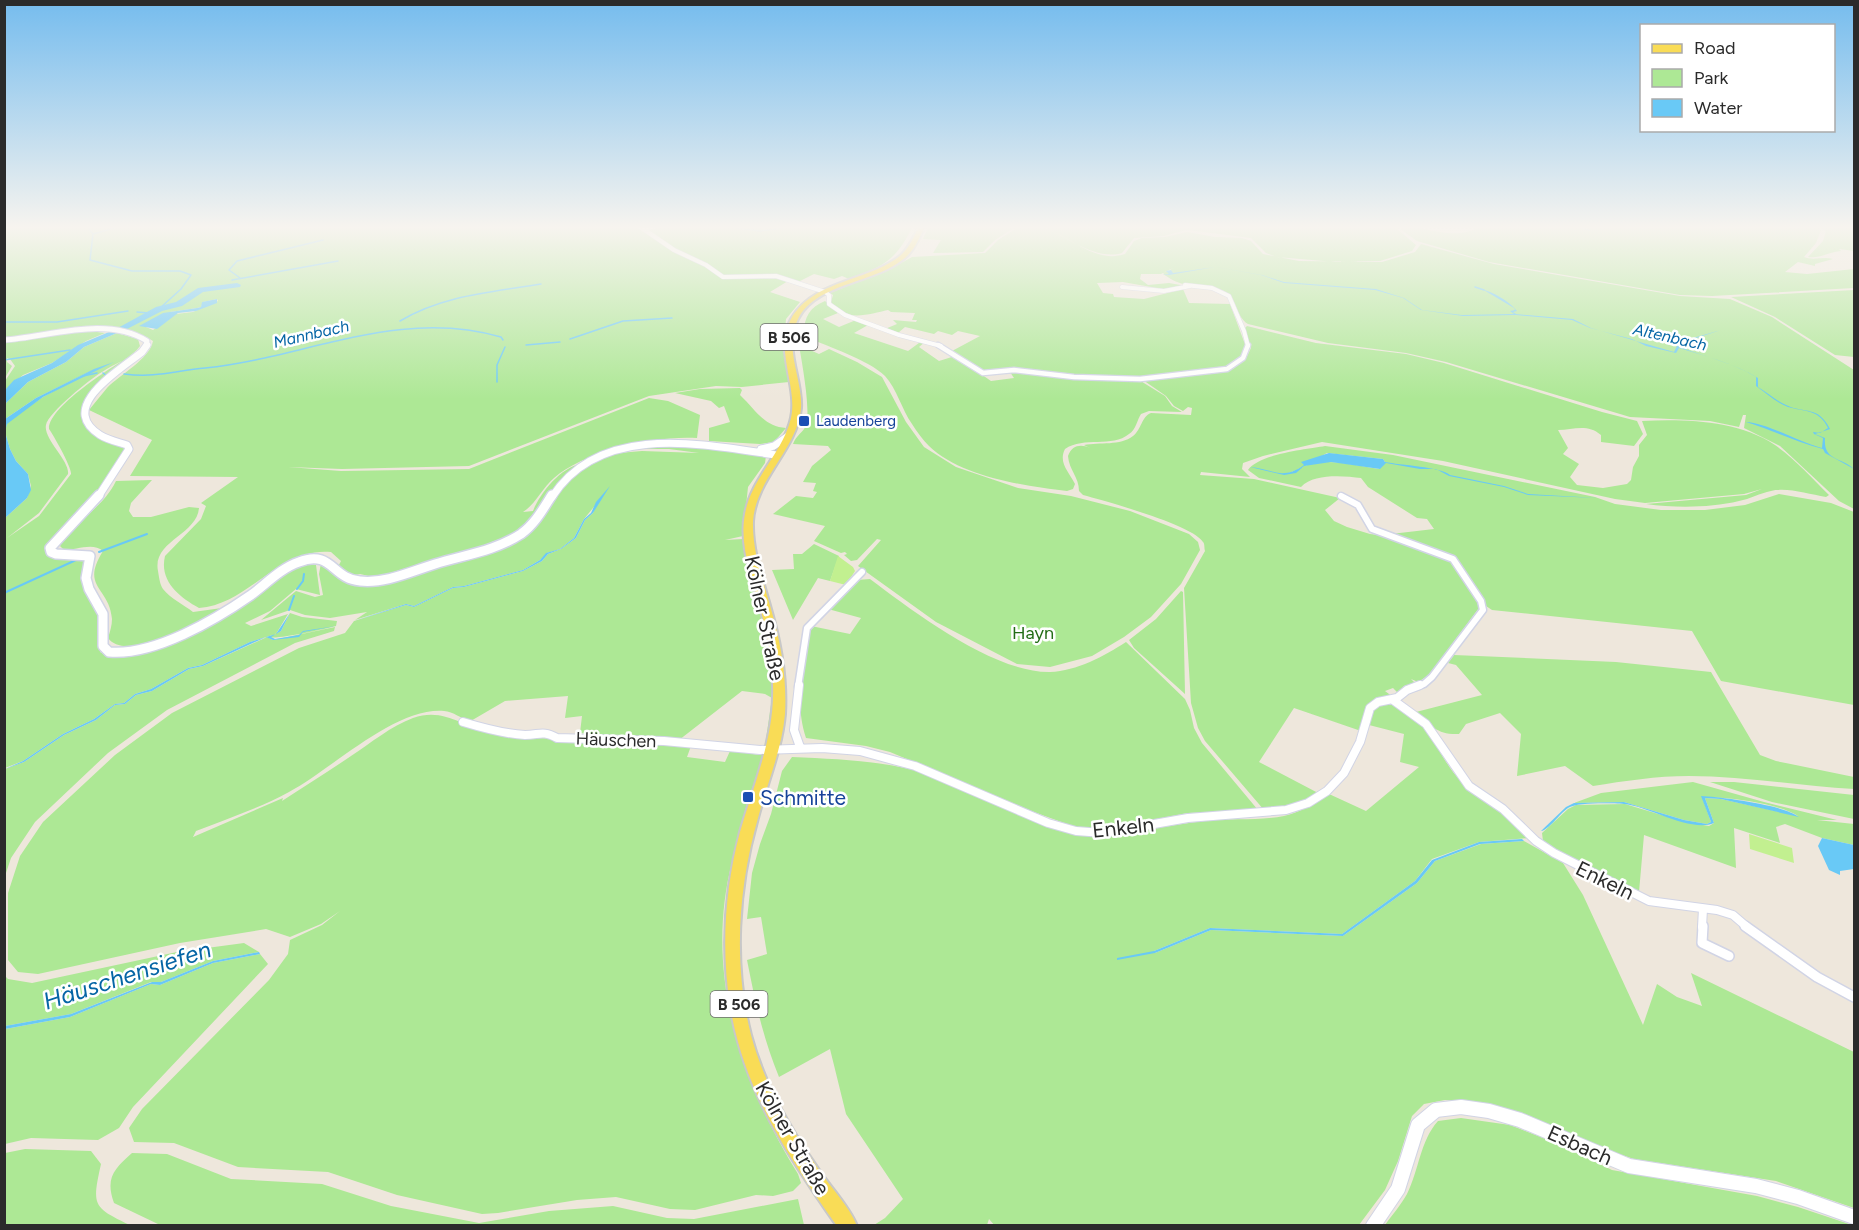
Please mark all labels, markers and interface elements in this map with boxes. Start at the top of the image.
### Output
legend [1640,24,1835,132]
text: Road [1694,37,1735,59]
text: Park [1694,67,1729,89]
text: Water [1694,97,1742,119]
water label: Mannbach [271,316,351,352]
water label: Altenbach [1630,319,1709,355]
road number: B 506 [760,324,818,350]
place label: Laudenberg [816,412,896,430]
marker: Laudenberg [797,414,811,428]
street label: Kölner Straße [740,553,790,683]
park label: Hayn [1012,622,1054,644]
street label: Häuschen [575,728,657,752]
place label: Schmitte [760,785,846,810]
marker: Schmitte [741,790,755,804]
street label: Enkeln [1091,811,1155,843]
street label: Enkeln [1572,855,1638,905]
water label: Häuschensiefen [39,934,215,1016]
road number: B 506 [710,991,768,1017]
street label: Kölner Straße [750,1077,836,1199]
street label: Esbach [1544,1120,1616,1170]

